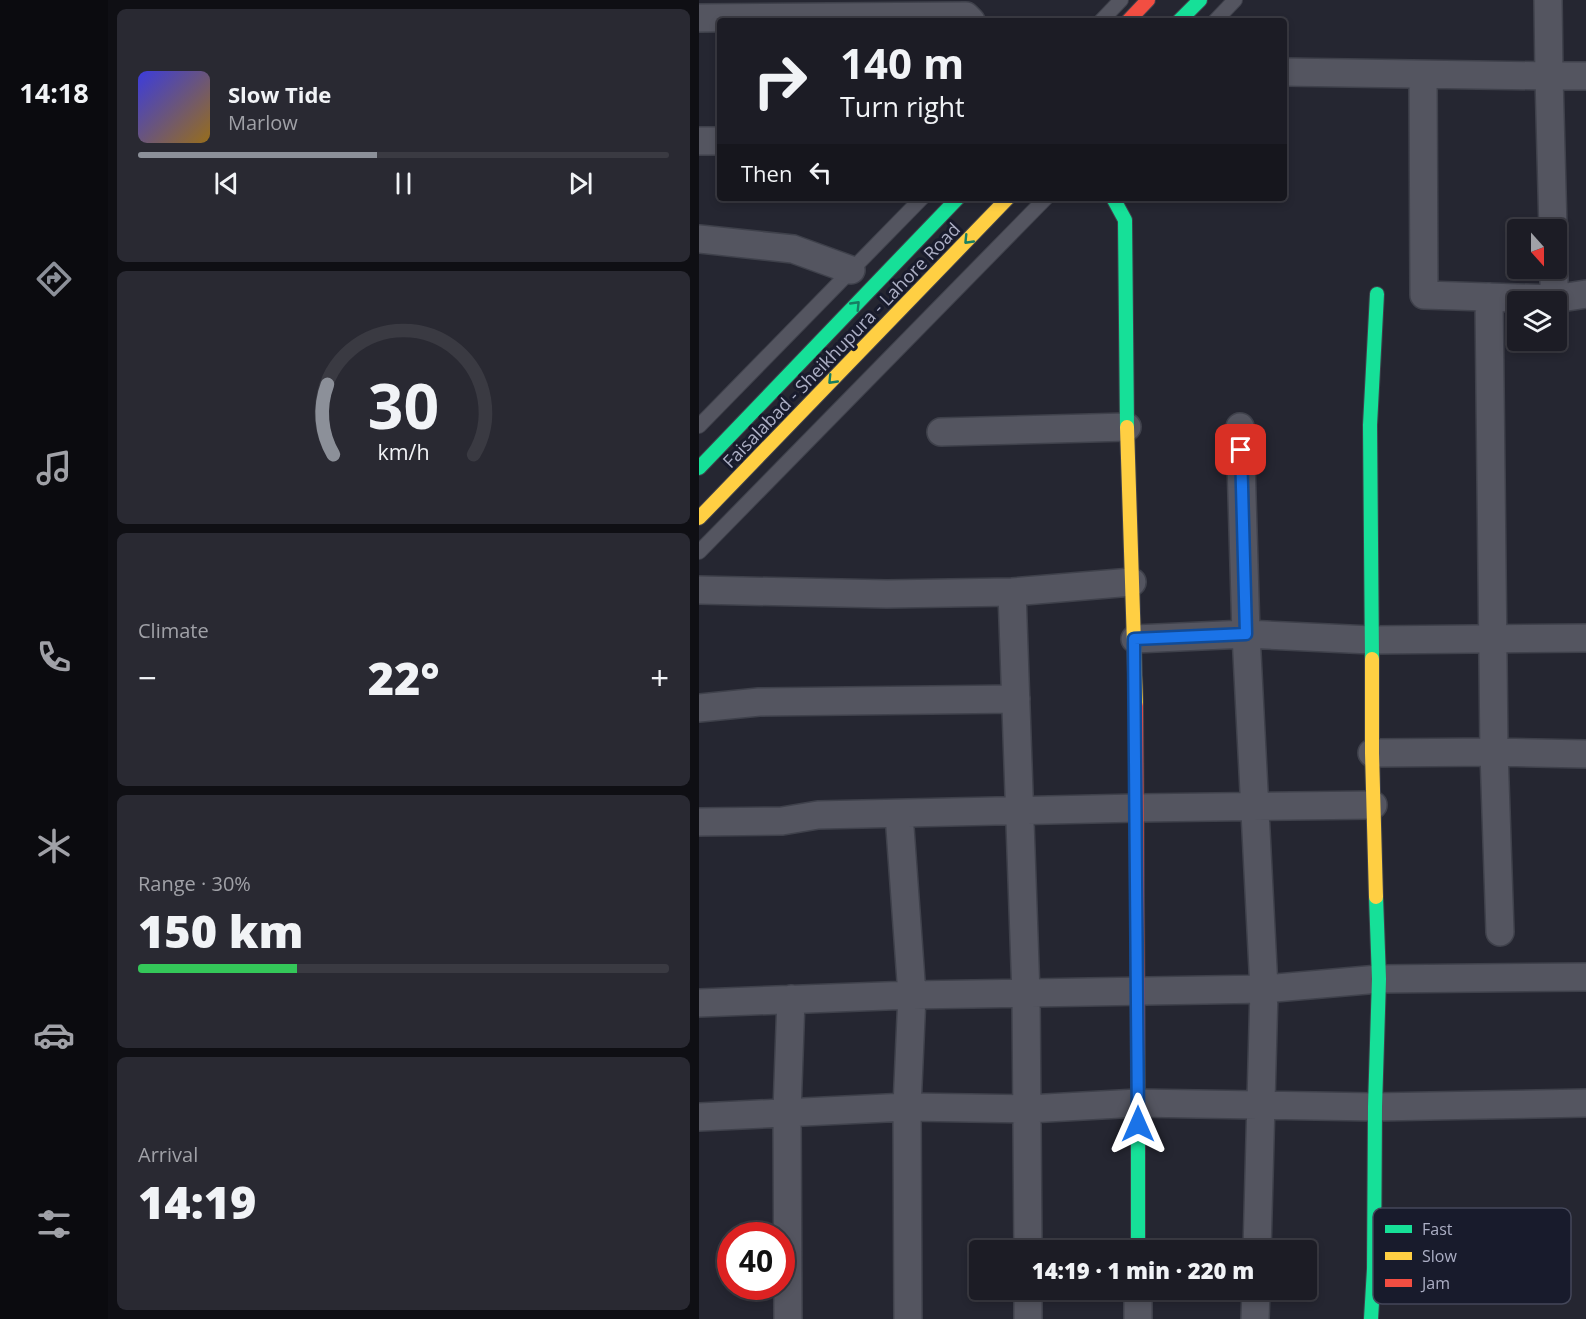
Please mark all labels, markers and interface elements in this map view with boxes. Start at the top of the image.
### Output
text: 140 m [840,34,964,91]
icon: right [741,42,819,120]
text: 14:18 [19,74,89,111]
text: Slow Tide [228,79,331,109]
text: Turn right [840,88,965,125]
text: Marlow [228,109,298,136]
icon: left [804,156,837,189]
text: Then [741,158,792,188]
icon: previous [210,167,243,200]
icon: pause [387,167,420,200]
icon: next [564,167,597,200]
street label: Faisalabad - Sheikhupura - Lahore Road [717,217,965,473]
north arrow [1507,219,1567,279]
map controls [1507,219,1567,351]
one-way arrow [964,233,975,244]
icon: directions [33,258,75,300]
button: layers [1507,291,1567,351]
one-way arrow [848,301,859,312]
text: 30 [368,362,439,447]
one-way arrow [828,374,839,384]
pin [1215,424,1266,475]
icon: arrive [1224,433,1257,466]
text: km/h [377,437,430,466]
icon: music [33,447,75,489]
text: Climate [138,617,209,644]
icon: phone [33,636,75,678]
text: 22° [368,647,439,708]
text: − [138,655,157,700]
text: + [650,655,669,700]
icon: climate [33,825,75,867]
text: Range · 30% [138,870,251,897]
text: 150 km [138,900,303,961]
icon: car [33,1014,75,1056]
position arrow [1106,1092,1170,1156]
text: Arrival [138,1141,198,1168]
text: 14:19 [138,1171,256,1232]
icon: filters [33,1203,75,1245]
legend [1373,1208,1571,1304]
text: Fast [1422,1218,1453,1240]
speed limit sign: 40 [717,1222,795,1300]
text: Slow [1422,1245,1457,1267]
text: 14:19 · 1 min · 220 m [1032,1255,1254,1285]
text: Jam [1420,1272,1450,1294]

